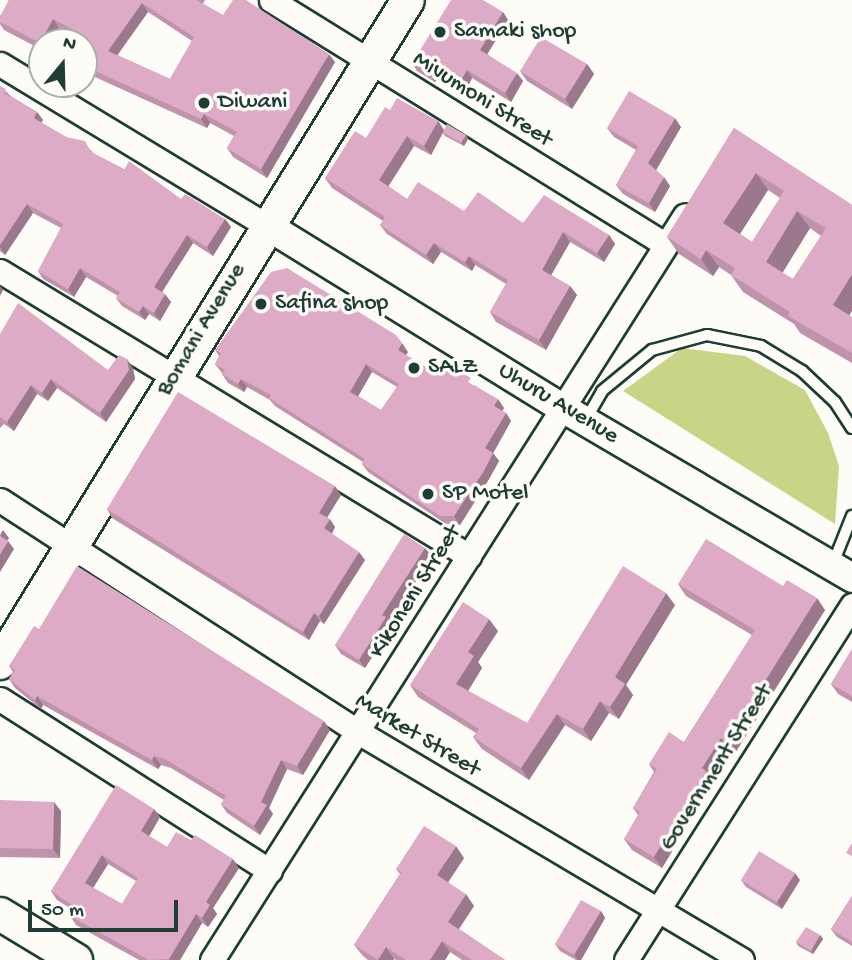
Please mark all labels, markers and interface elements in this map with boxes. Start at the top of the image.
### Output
place label: Samaki shop [454,18,576,46]
marker: Samaki shop [432,24,448,40]
north arrow [28,28,98,98]
text: N [60,32,79,57]
street label: Mivumoni Street [407,46,557,154]
place label: Diwani [218,89,287,117]
marker: Diwani [196,95,212,111]
street label: Bomani Avenue [151,258,253,402]
place label: Safina shop [275,290,388,318]
marker: Safina shop [253,296,269,312]
place label: SALZ [428,354,478,382]
street label: Uhuru Avenue [492,357,624,451]
marker: SALZ [406,360,422,376]
place label: SP Motel [442,480,529,508]
marker: SP Motel [420,486,436,502]
street label: Kikoneni Street [364,520,468,664]
street label: Government Street [654,679,780,857]
street label: Market Street [349,687,485,785]
scale bar [32,886,182,930]
text: 50 m [41,899,84,924]

